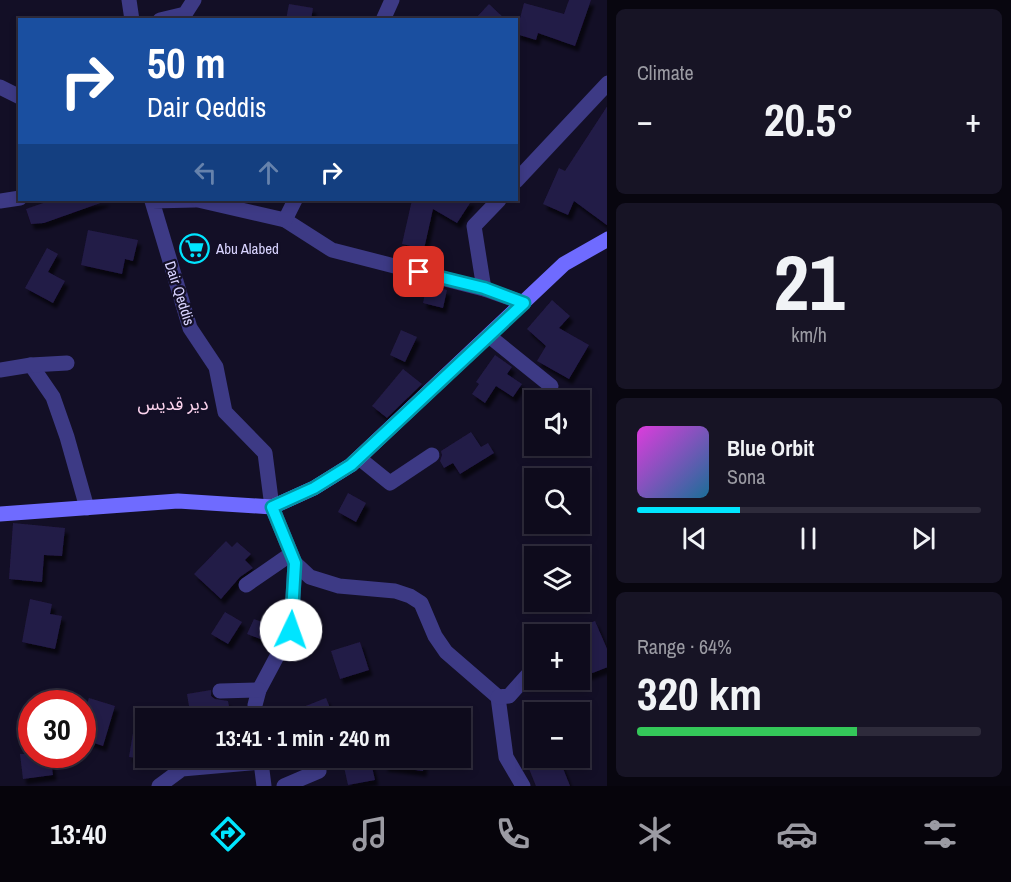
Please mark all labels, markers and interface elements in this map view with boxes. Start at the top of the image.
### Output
text: 50 m [147,35,226,91]
icon: right [48,42,126,120]
text: Climate [637,59,694,86]
text: Dair Qeddis [147,89,266,125]
text: 20.5° [764,89,854,150]
text: − [637,98,653,142]
text: + [965,98,981,142]
icon: left [189,156,222,189]
icon: ahead [252,156,285,189]
icon: right [315,156,348,189]
text: 21 [773,229,845,334]
supermarket icon: Abu Alabed [179,232,211,264]
place label: Abu Alabed [215,238,279,259]
pin [393,246,444,297]
icon: arrive [402,255,435,288]
street label: Dair Qeddis [160,258,200,328]
text: km/h [791,321,827,348]
map controls [524,390,590,768]
button: sound [524,390,590,456]
district label: دير قديس [137,391,209,416]
text: Blue Orbit [727,433,814,463]
text: Sona [727,463,765,490]
button: search [524,468,590,534]
icon: previous [678,522,711,555]
icon: pause [792,522,825,555]
icon: next [907,522,940,555]
button: layers [524,546,590,612]
position arrow [259,598,323,662]
button: + [524,624,590,690]
text: Range · 64% [637,633,732,660]
text: 320 km [637,663,762,724]
speed limit sign: 30 [18,690,96,768]
button: − [524,702,590,768]
text: 13:41 · 1 min · 240 m [216,723,390,753]
icon: directions [207,813,249,855]
icon: music [349,813,391,855]
icon: phone [492,813,534,855]
icon: climate [634,813,676,855]
icon: car [776,813,818,855]
icon: filters [919,813,961,855]
text: 13:40 [50,816,107,852]

